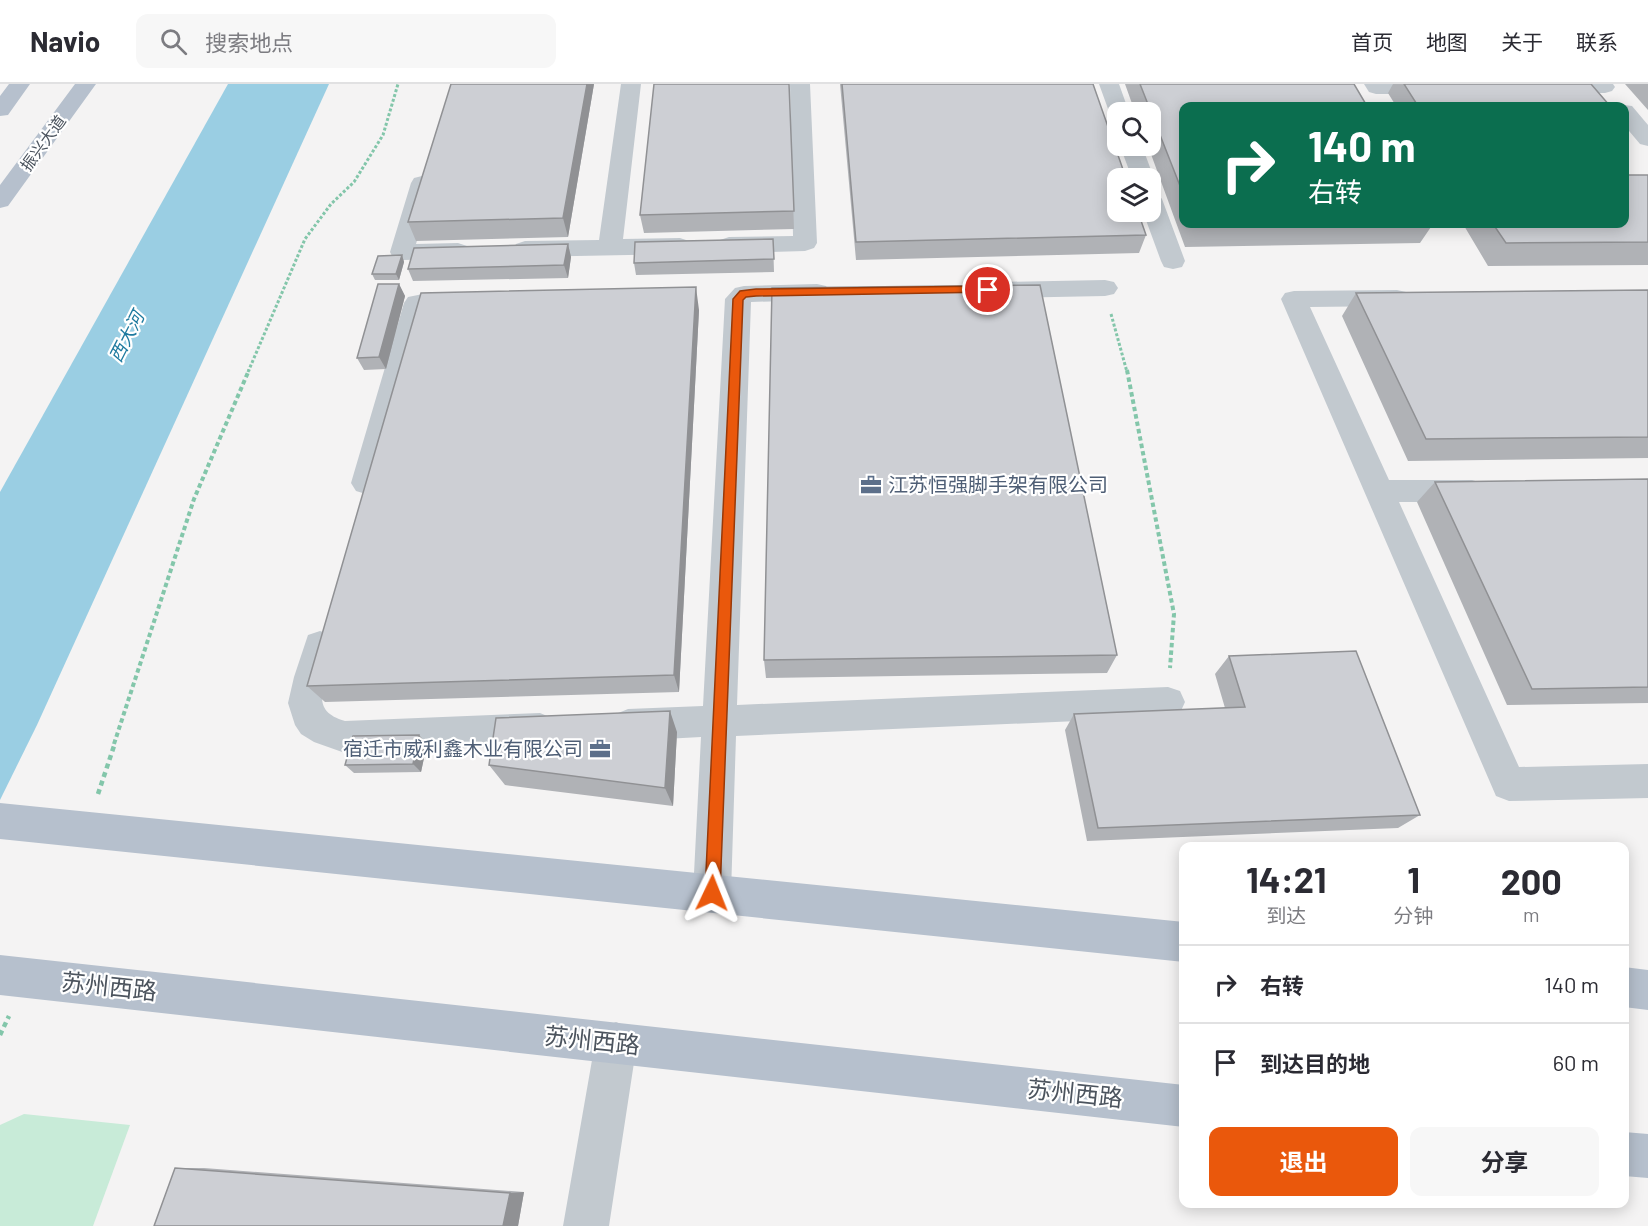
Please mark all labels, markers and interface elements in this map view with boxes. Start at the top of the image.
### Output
search box [136,14,556,68]
text: Navio [30,24,100,58]
icon: search [157,25,190,58]
text: 搜索地点 [205,29,293,55]
text: 首页 [1351,29,1393,54]
text: 地图 [1426,29,1468,54]
text: 关于 [1501,29,1543,54]
text: 联系 [1576,29,1618,54]
map controls [1107,102,1161,222]
button: search [1107,102,1161,156]
street label: 振兴大道 [16,111,69,174]
text: 140 m [1308,120,1416,170]
icon: right [1209,126,1287,204]
button: layers [1107,168,1161,222]
text: 右转 [1308,175,1362,207]
pin [962,264,1013,315]
icon: arrive [971,273,1004,306]
water label: 西大河 [104,305,150,366]
place label: 江苏恒强脚手架有限公司 [888,472,1108,496]
office icon: 江苏恒强脚手架有限公司 [859,473,883,497]
place label: 宿迁市威利鑫木业有限公司 [343,736,583,760]
office icon: 宿迁市威利鑫木业有限公司 [588,737,612,761]
text: 14:21 [1246,857,1326,900]
text: 1 [1407,857,1420,900]
text: 200 [1501,859,1562,902]
position arrow [680,861,744,925]
text: m [1523,902,1540,926]
text: 到达 [1266,903,1306,927]
text: 分钟 [1394,903,1434,927]
street label: 苏州西路 [60,966,158,1005]
icon: right [1209,968,1242,1001]
text: 140 m [1544,971,1599,997]
text: 右转 [1260,972,1304,998]
street label: 苏州西路 [543,1020,641,1059]
icon: arrive [1209,1046,1242,1079]
text: 60 m [1553,1049,1599,1075]
text: 到达目的地 [1260,1050,1370,1076]
street label: 苏州西路 [1026,1073,1124,1112]
button: 退出 [1209,1127,1398,1196]
button: 分享 [1410,1127,1599,1196]

